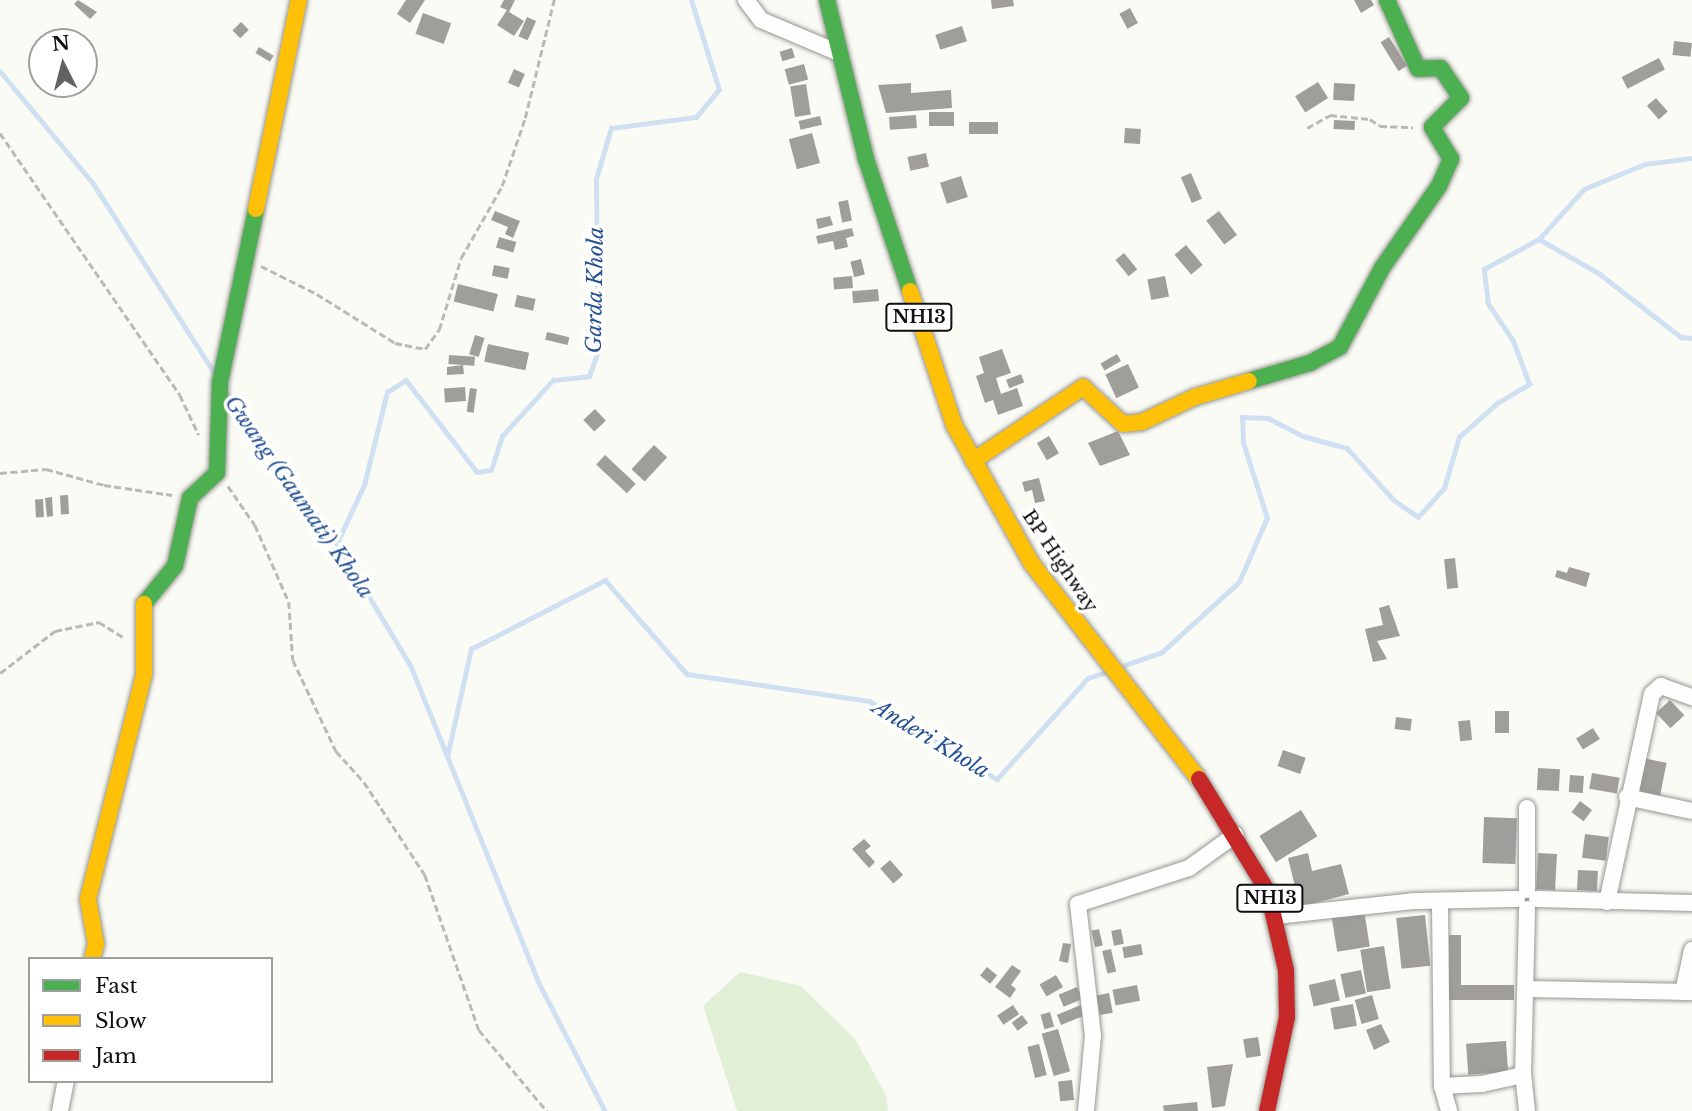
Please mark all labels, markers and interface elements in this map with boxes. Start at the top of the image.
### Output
north arrow [28,28,98,98]
text: N [51,31,71,56]
water label: Garda Khola [581,226,609,354]
road number: NH13 [884,302,954,332]
water label: Gwang (Gaumati) Khola [219,391,379,603]
street label: BP Highway [1017,505,1103,617]
water label: Anderi Khola [868,694,994,784]
road number: NH13 [1235,884,1305,912]
legend [28,957,273,1083]
text: Fast [95,973,137,999]
text: Slow [95,1008,147,1034]
text: Jam [95,1043,137,1069]

